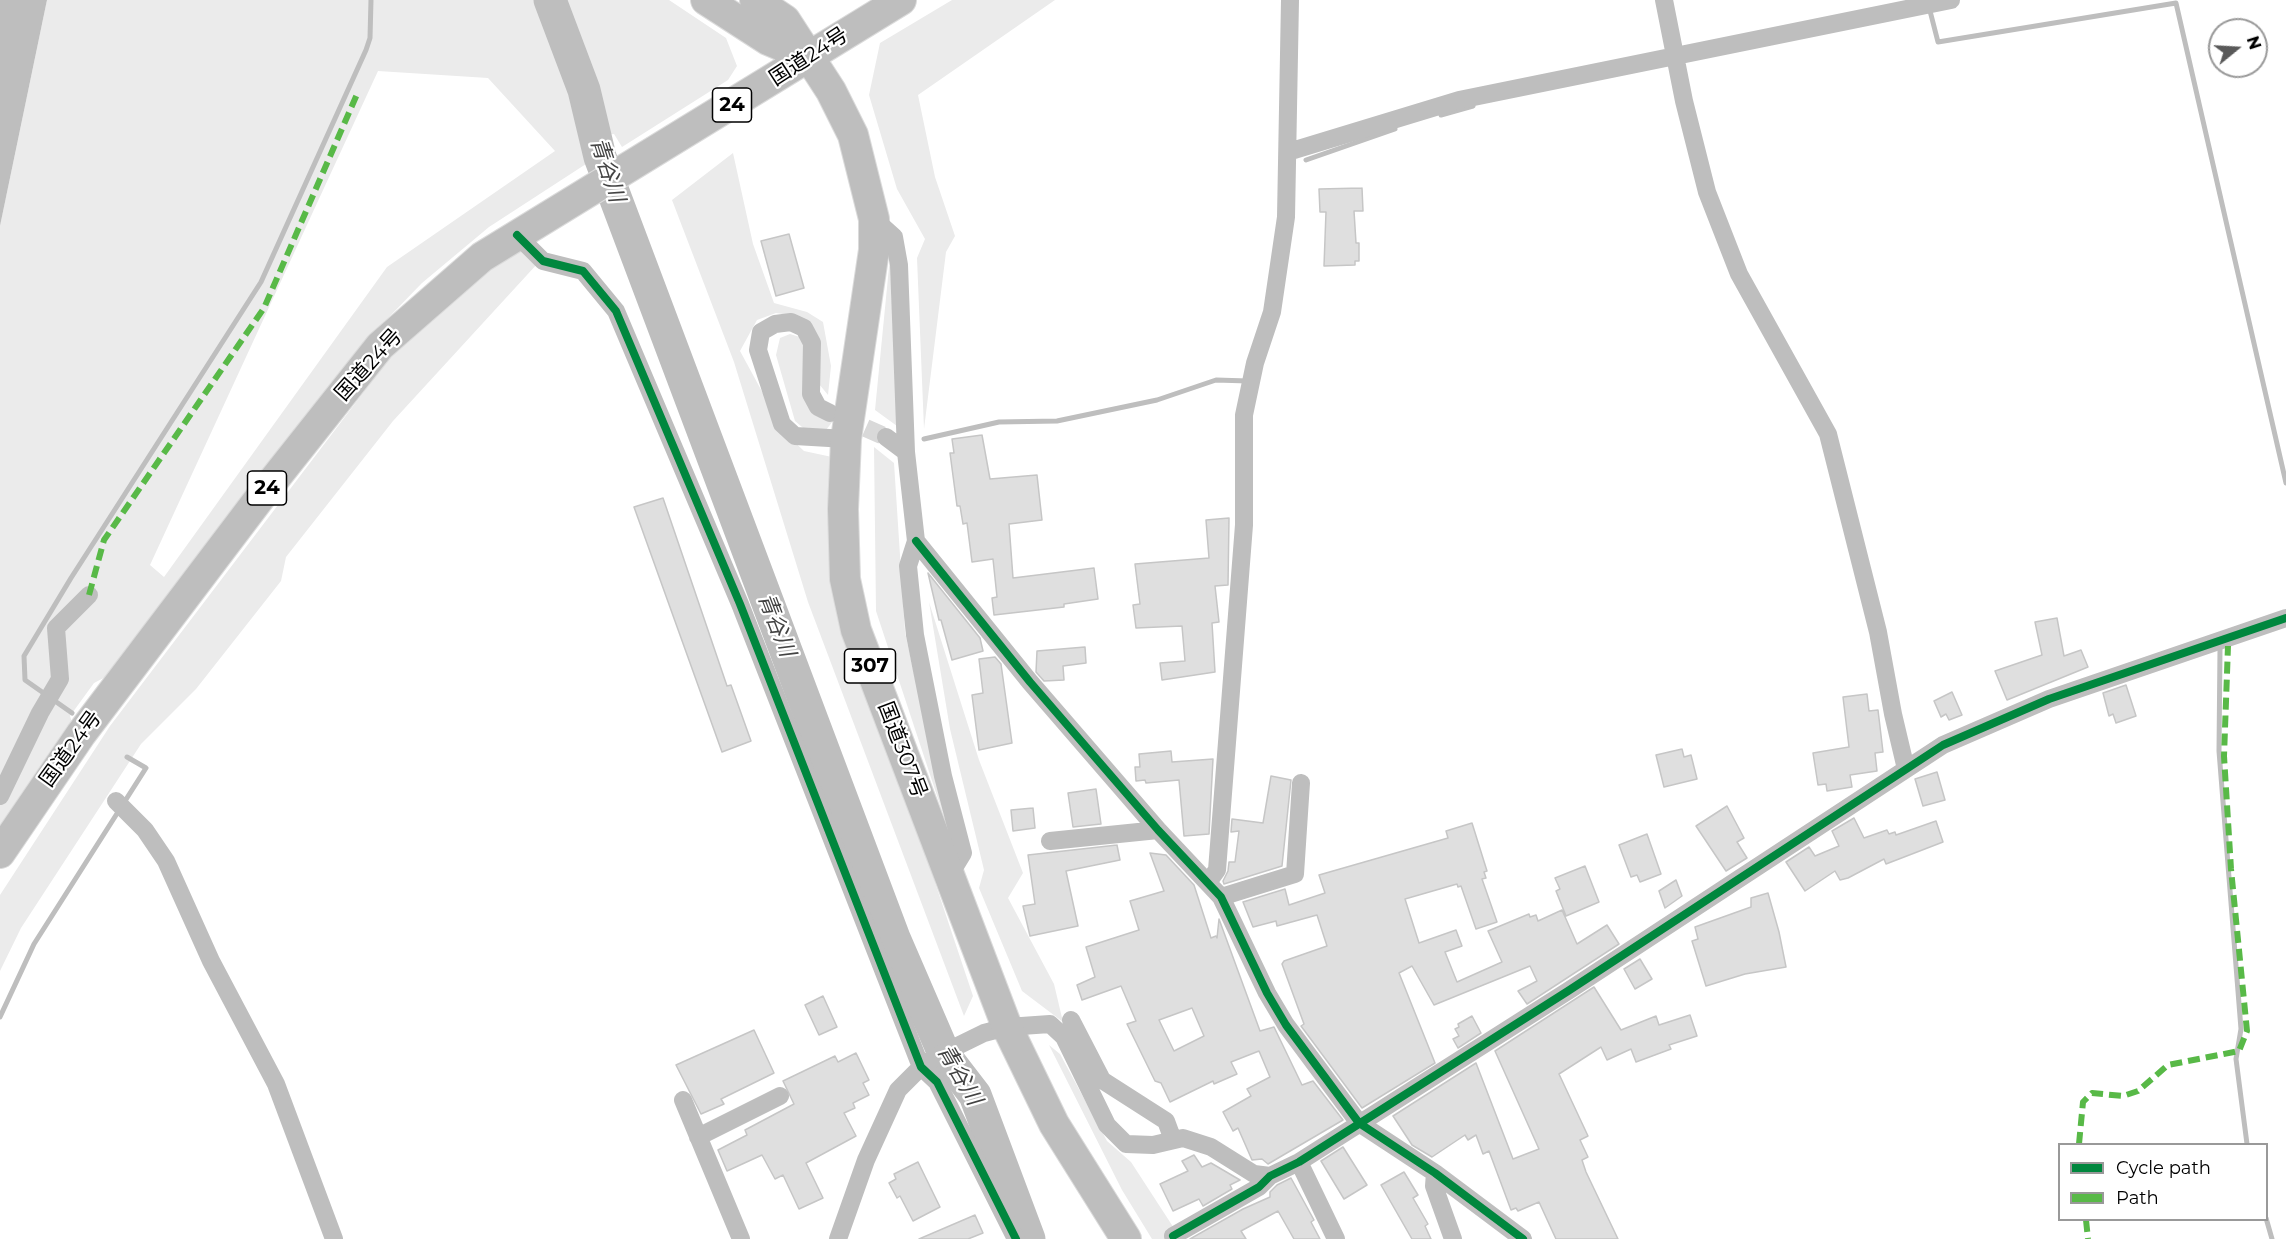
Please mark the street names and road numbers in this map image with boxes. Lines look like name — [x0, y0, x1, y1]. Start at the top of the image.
street label: 国道24号 — [765, 22, 853, 92]
road number: 24 — [712, 88, 752, 122]
street label: 国道24号 — [330, 324, 408, 406]
road number: 24 — [248, 471, 286, 505]
road number: 307 — [844, 649, 896, 683]
street label: 国道307号 — [872, 698, 932, 802]
street label: 国道24号 — [35, 706, 107, 792]

